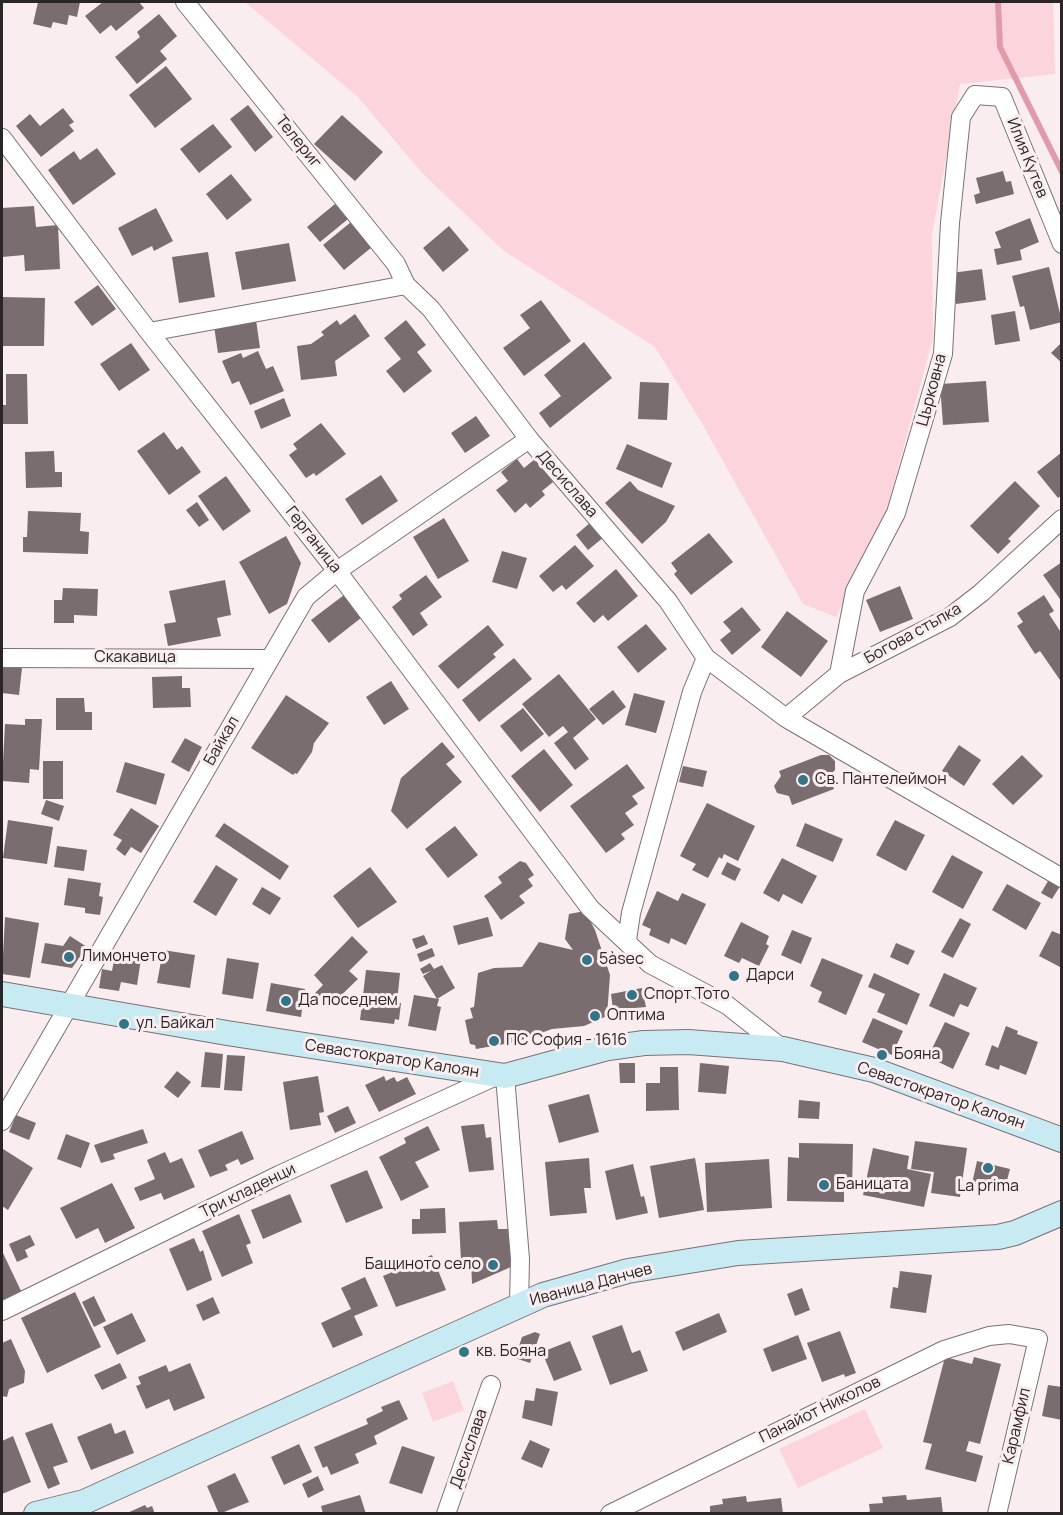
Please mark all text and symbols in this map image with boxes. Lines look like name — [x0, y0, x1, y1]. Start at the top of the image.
street label: Телериг — [271, 112, 325, 172]
street label: Илия Кутев — [1002, 115, 1052, 201]
street label: Църковна — [913, 352, 951, 428]
street label: Десислава — [532, 446, 602, 522]
street label: Герганица — [281, 503, 345, 577]
street label: Богова стъпка — [861, 599, 965, 669]
street label: Скакавица — [94, 648, 176, 668]
street label: Байкал — [200, 713, 244, 769]
place label: Св. Пантелеймон — [815, 770, 947, 790]
marker: Св. Пантелеймон — [796, 773, 810, 787]
place label: Лимончето — [81, 947, 167, 967]
marker: Лимончето — [62, 950, 76, 964]
place label: 5àsec — [599, 950, 644, 970]
marker: 5àsec — [580, 953, 594, 967]
place label: Дарси — [746, 966, 794, 986]
marker: Дарси — [727, 969, 741, 983]
place label: Спорт Тото — [644, 985, 730, 1005]
marker: Спорт Тото — [625, 988, 639, 1002]
place label: Да поседнем — [298, 991, 398, 1011]
marker: Да поседнем — [279, 994, 293, 1008]
place label: Оптима — [607, 1006, 665, 1026]
marker: Оптима — [588, 1009, 602, 1023]
place label: ул. Байкал — [136, 1014, 214, 1034]
marker: ул. Байкал — [117, 1017, 131, 1031]
place label: ПС София - 1616 — [506, 1031, 627, 1051]
marker: ПС София - 1616 — [487, 1034, 501, 1048]
street label: Севастократор Калоян — [304, 1036, 480, 1082]
place label: Бояна — [894, 1045, 940, 1065]
marker: Бояна — [875, 1048, 889, 1062]
street label: Севастократор Калоян — [855, 1058, 1027, 1134]
street label: Три кладенци — [197, 1160, 299, 1222]
marker: La prima — [981, 1161, 995, 1175]
place label: Баницата — [836, 1175, 909, 1195]
place label: La prima — [957, 1177, 1019, 1197]
marker: Баницата — [817, 1178, 831, 1192]
place label: Бащиното село — [365, 1255, 481, 1275]
marker: Бащиното село — [486, 1258, 500, 1272]
street label: Иваница Данчев — [528, 1259, 654, 1311]
place label: кв. Бояна — [476, 1342, 546, 1362]
marker: кв. Бояна — [457, 1345, 471, 1359]
street label: Панайот Николов — [756, 1372, 884, 1448]
street label: Карамфил — [999, 1386, 1035, 1466]
street label: Десислава — [446, 1407, 492, 1491]

